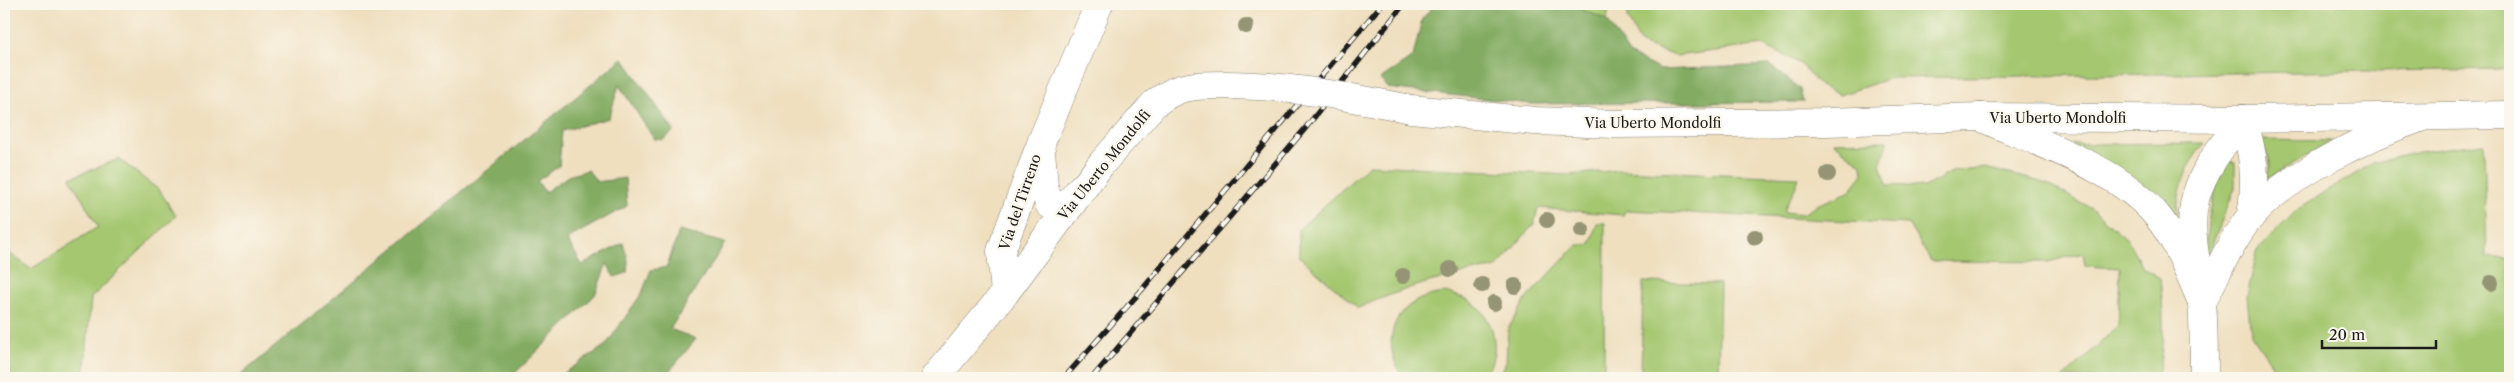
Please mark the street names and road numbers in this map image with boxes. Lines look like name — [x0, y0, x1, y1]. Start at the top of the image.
street label: Via Uberto Mondolfi — [1053, 106, 1154, 225]
street label: Via Uberto Mondolfi — [1989, 109, 2127, 127]
street label: Via Uberto Mondolfi — [1584, 114, 1722, 132]
street label: Via del Tirreno — [995, 152, 1045, 253]

